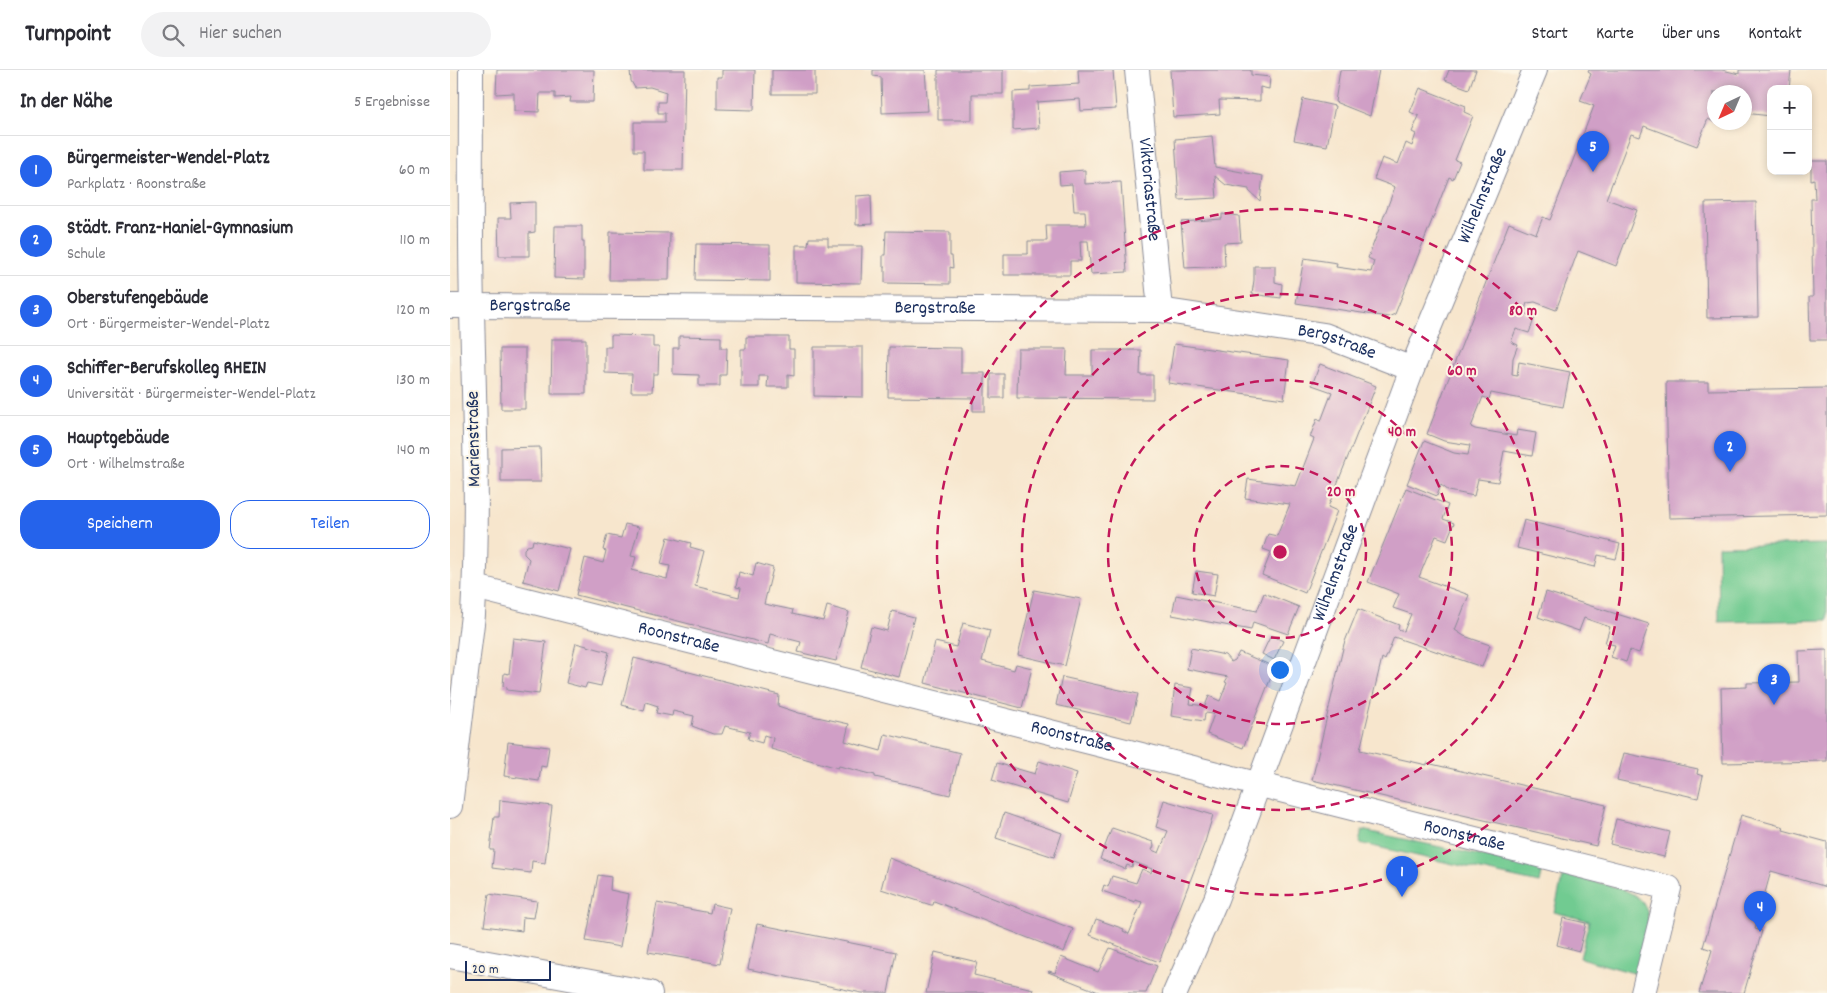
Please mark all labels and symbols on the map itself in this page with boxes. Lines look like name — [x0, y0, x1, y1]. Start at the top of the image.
north arrow — [1707, 85, 1752, 130]
pin: 5 — [1577, 131, 1609, 172]
street label: Viktoriastraße — [1130, 137, 1167, 242]
street label: Wilhelmstraße — [1451, 143, 1515, 248]
street label: Bergstraße — [489, 293, 571, 320]
street label: Bergstraße — [894, 295, 976, 322]
text: 80 m — [1509, 301, 1537, 323]
street label: Bergstraße — [1296, 318, 1380, 367]
text: 60 m — [1447, 361, 1477, 383]
street label: Marienstraße — [461, 391, 489, 487]
text: 40 m — [1388, 422, 1416, 444]
pin: 2 — [1714, 431, 1746, 472]
text: 20 m — [1327, 482, 1355, 504]
street label: Wilhelmstraße — [1306, 521, 1367, 626]
centre of rings — [1271, 543, 1289, 561]
street label: Roonstraße — [635, 615, 722, 662]
your location — [1267, 657, 1293, 683]
pin: 3 — [1758, 664, 1790, 705]
street label: Roonstraße — [1028, 714, 1115, 761]
street label: Roonstraße — [1420, 813, 1508, 860]
pin: 1 — [1386, 856, 1418, 897]
pin: 4 — [1744, 891, 1776, 932]
scale bar — [465, 958, 551, 981]

